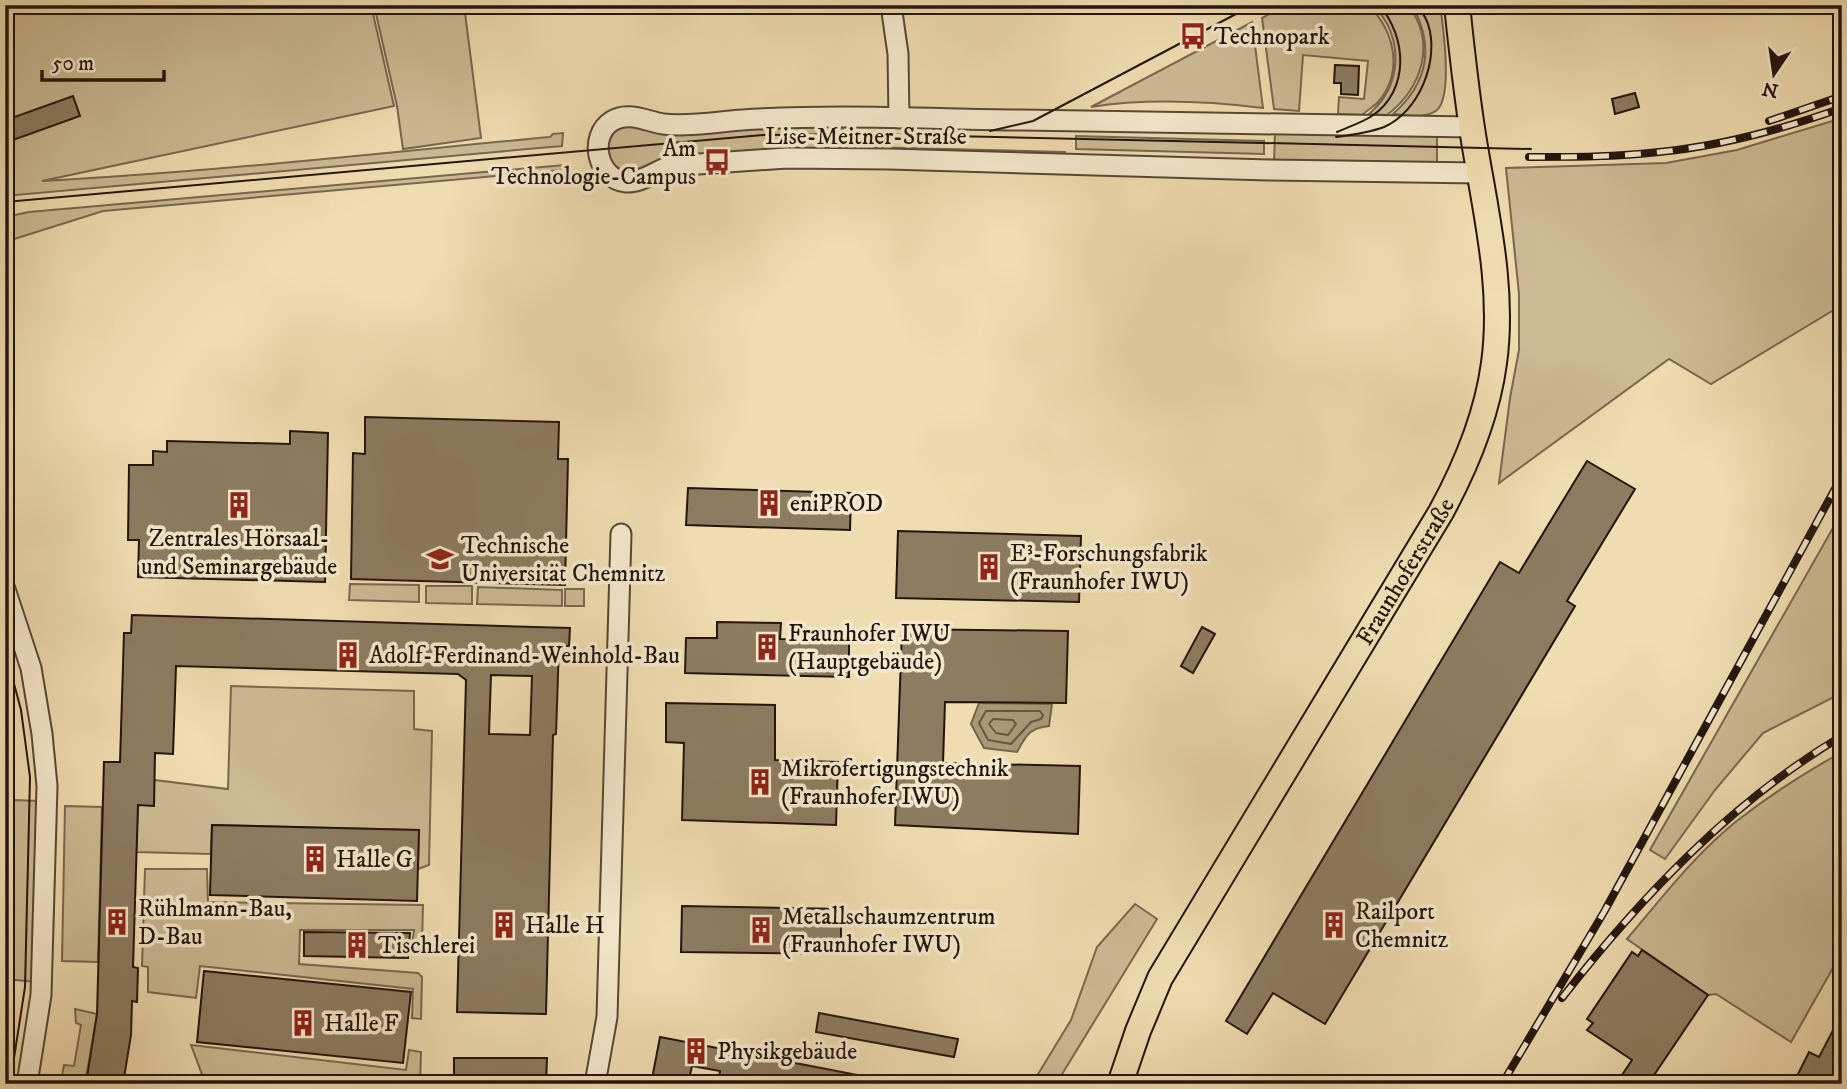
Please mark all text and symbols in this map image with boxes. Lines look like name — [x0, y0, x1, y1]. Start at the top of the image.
bus stop icon: Technopark — [1178, 21, 1208, 51]
place label: Technopark — [1214, 22, 1330, 52]
scale bar — [42, 38, 164, 82]
north arrow — [1738, 38, 1808, 108]
text: 50 m — [52, 51, 94, 77]
text: N — [1760, 76, 1781, 102]
street label: Lise-Meitner-Straße — [765, 122, 967, 152]
place label: Am Technologie-Campus — [491, 134, 696, 192]
bus stop icon: Am Technologie-Campus — [702, 147, 732, 177]
building icon: eniPROD — [754, 488, 784, 518]
place label: eniPROD — [790, 489, 883, 519]
building icon: Zentrales Hörsaal- und Seminargebäude — [224, 490, 254, 520]
street label: Fraunhoferstraße — [1350, 493, 1462, 651]
place label: Zentrales Hörsaal- und Seminargebäude — [141, 524, 337, 582]
place label: Technische Universität Chemnitz — [461, 531, 666, 589]
place label: E³-Forschungsfabrik (Fraunhofer IWU) — [1010, 539, 1208, 597]
school or university icon: Technische Universität Chemnitz — [425, 544, 455, 574]
building icon: E³-Forschungsfabrik (Fraunhofer IWU) — [974, 552, 1004, 582]
place label: Fraunhofer IWU (Hauptgebäude) — [788, 619, 951, 677]
building icon: Fraunhofer IWU (Hauptgebäude) — [752, 632, 782, 662]
building icon: Adolf-Ferdinand-Weinhold-Bau — [333, 640, 363, 670]
place label: Adolf-Ferdinand-Weinhold-Bau — [369, 641, 680, 671]
place label: Mikrofertigungstechnik (Fraunhofer IWU) — [781, 754, 1009, 812]
building icon: Mikrofertigungstechnik (Fraunhofer IWU) — [745, 767, 775, 797]
building icon: Halle G — [300, 844, 330, 874]
place label: Halle G — [336, 845, 413, 875]
place label: Rühlmann-Bau, D-Bau — [138, 894, 292, 952]
place label: Railport Chemnitz — [1355, 897, 1449, 955]
place label: Metallschaumzentrum (Fraunhofer IWU) — [782, 902, 996, 960]
building icon: Rühlmann-Bau, D-Bau — [102, 907, 132, 937]
building icon: Halle H — [489, 910, 519, 940]
building icon: Railport Chemnitz — [1319, 910, 1349, 940]
place label: Halle H — [525, 911, 605, 941]
building icon: Metallschaumzentrum (Fraunhofer IWU) — [746, 915, 776, 945]
building icon: Tischlerei — [342, 930, 372, 960]
place label: Tischlerei — [378, 931, 475, 961]
building icon: Halle F — [288, 1008, 318, 1038]
place label: Halle F — [324, 1009, 399, 1039]
building icon: Physikgebäude — [681, 1036, 711, 1066]
place label: Physikgebäude — [717, 1037, 857, 1067]

